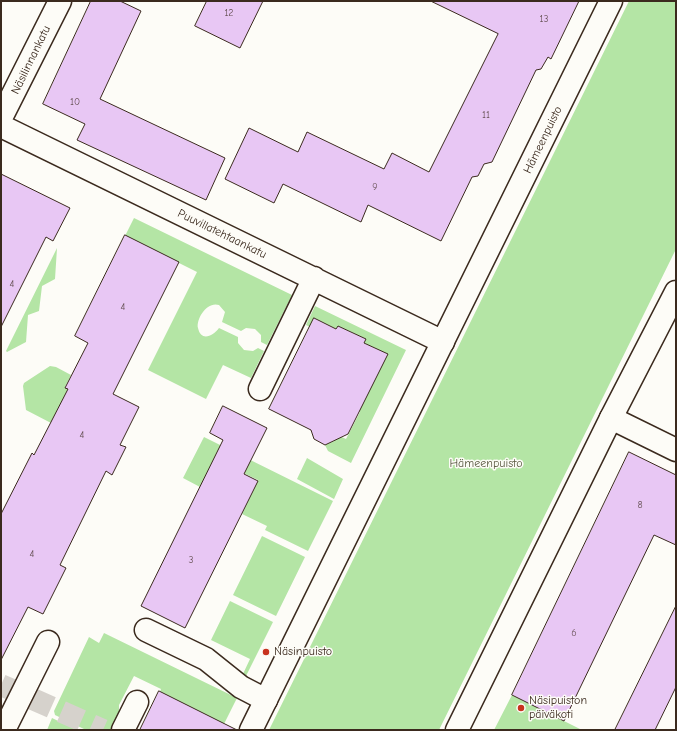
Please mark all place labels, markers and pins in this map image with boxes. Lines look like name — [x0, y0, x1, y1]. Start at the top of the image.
place label: Näsinpuisto — [274, 645, 332, 659]
marker: Näsinpuisto — [261, 647, 271, 657]
place label: Näsipuiston päiväkoti — [529, 694, 587, 722]
marker: Näsipuiston päiväkoti — [516, 703, 526, 713]

